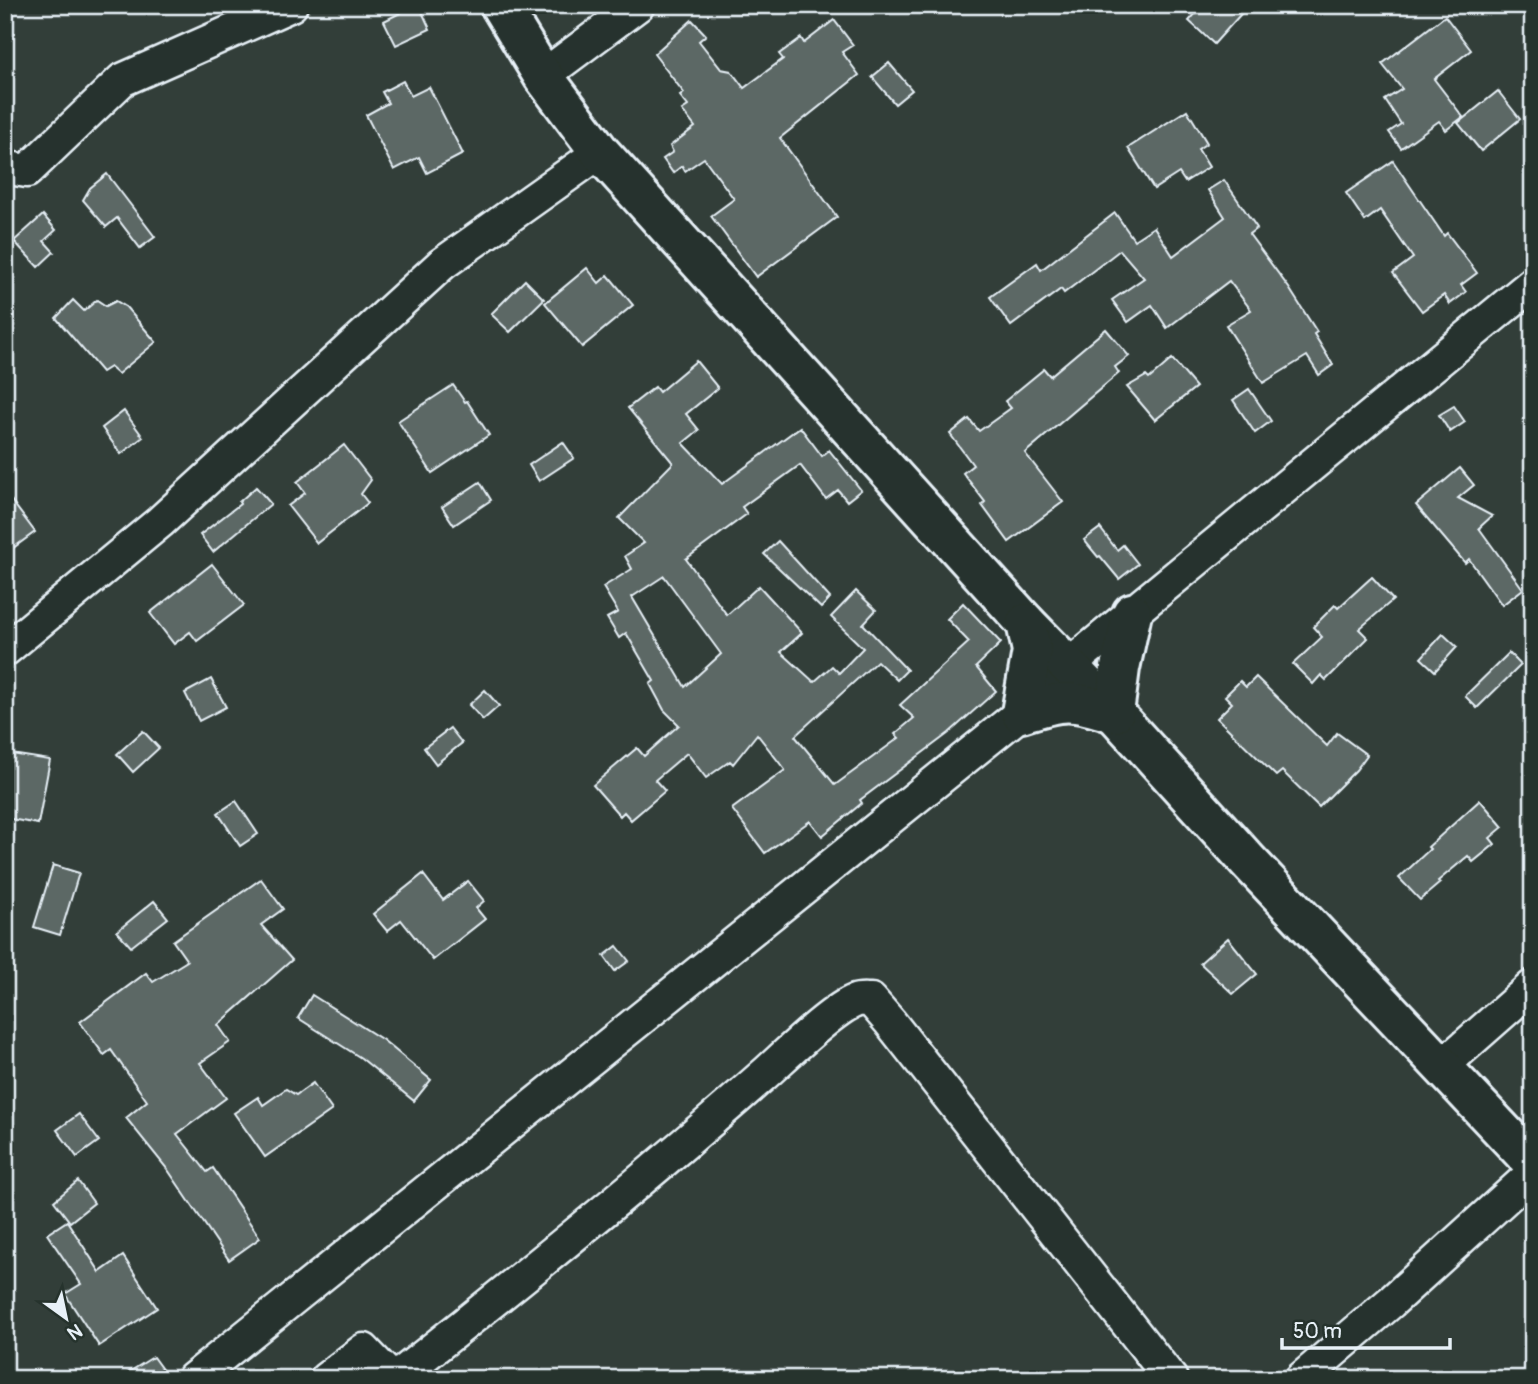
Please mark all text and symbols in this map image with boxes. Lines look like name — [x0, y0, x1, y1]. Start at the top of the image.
north arrow — [32, 1282, 102, 1352]
scale bar — [1282, 1307, 1450, 1351]
text: N — [63, 1318, 87, 1345]
text: 50 m — [1293, 1318, 1342, 1345]

